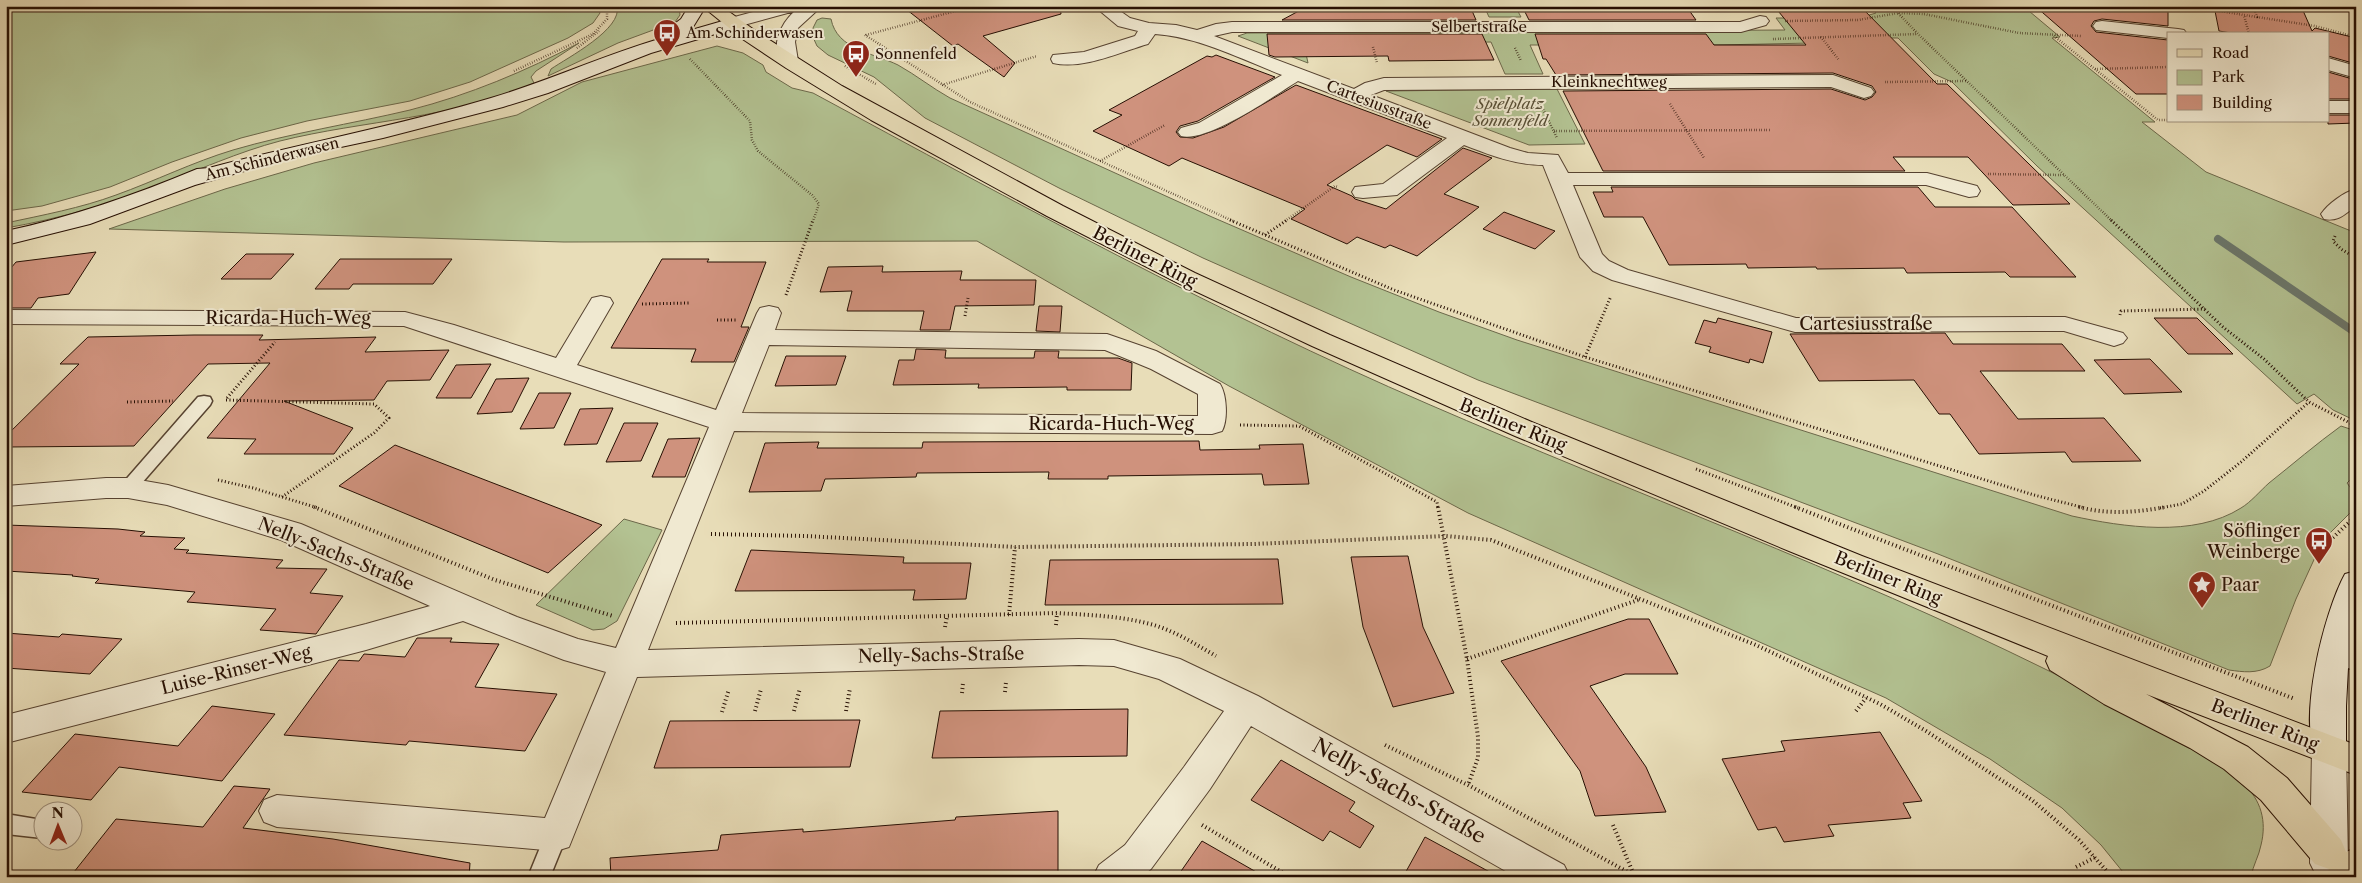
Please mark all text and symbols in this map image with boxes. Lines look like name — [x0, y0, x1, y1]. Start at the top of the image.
street label: Selbertstraße — [1431, 17, 1527, 36]
bus stop icon: Am Schinderwasen — [652, 18, 682, 57]
place label: Am Schinderwasen — [685, 23, 824, 42]
legend — [2167, 32, 2330, 122]
bus stop icon: Sonnenfeld — [841, 39, 871, 78]
text: Road — [2212, 43, 2249, 62]
place label: Sonnenfeld — [875, 44, 957, 63]
text: Park — [2212, 67, 2246, 86]
street label: Kleinknechtweg — [1551, 72, 1667, 91]
street label: Cartesiusstraße — [1324, 76, 1434, 133]
text: Building — [2212, 93, 2272, 112]
park label: Spielplatz Sonnenfeld — [1471, 94, 1550, 130]
street label: Am Schinderwasen — [202, 133, 341, 185]
street label: Berliner Ring — [1089, 221, 1201, 293]
street label: Ricarda-Huch-Weg — [205, 307, 371, 329]
street label: Cartesiusstraße — [1799, 313, 1933, 335]
street label: Berliner Ring — [1456, 393, 1570, 457]
street label: Ricarda-Huch-Weg — [1028, 413, 1194, 435]
street label: Nelly-Sachs-Straße — [255, 513, 417, 595]
place label: Söflinger Weinberge — [2206, 520, 2300, 563]
bus stop icon: Söflinger Weinberge — [2304, 526, 2334, 565]
street label: Berliner Ring — [1831, 546, 1945, 610]
place icon: Paar — [2187, 570, 2217, 609]
place label: Paar — [2221, 574, 2260, 596]
street label: Luise-Rinser-Weg — [159, 641, 314, 699]
street label: Nelly-Sachs-Straße — [858, 643, 1024, 667]
street label: Berliner Ring — [2208, 694, 2323, 756]
street label: Nelly-Sachs-Straße — [1308, 733, 1490, 849]
north arrow — [32, 800, 82, 850]
text: N — [52, 804, 64, 822]

